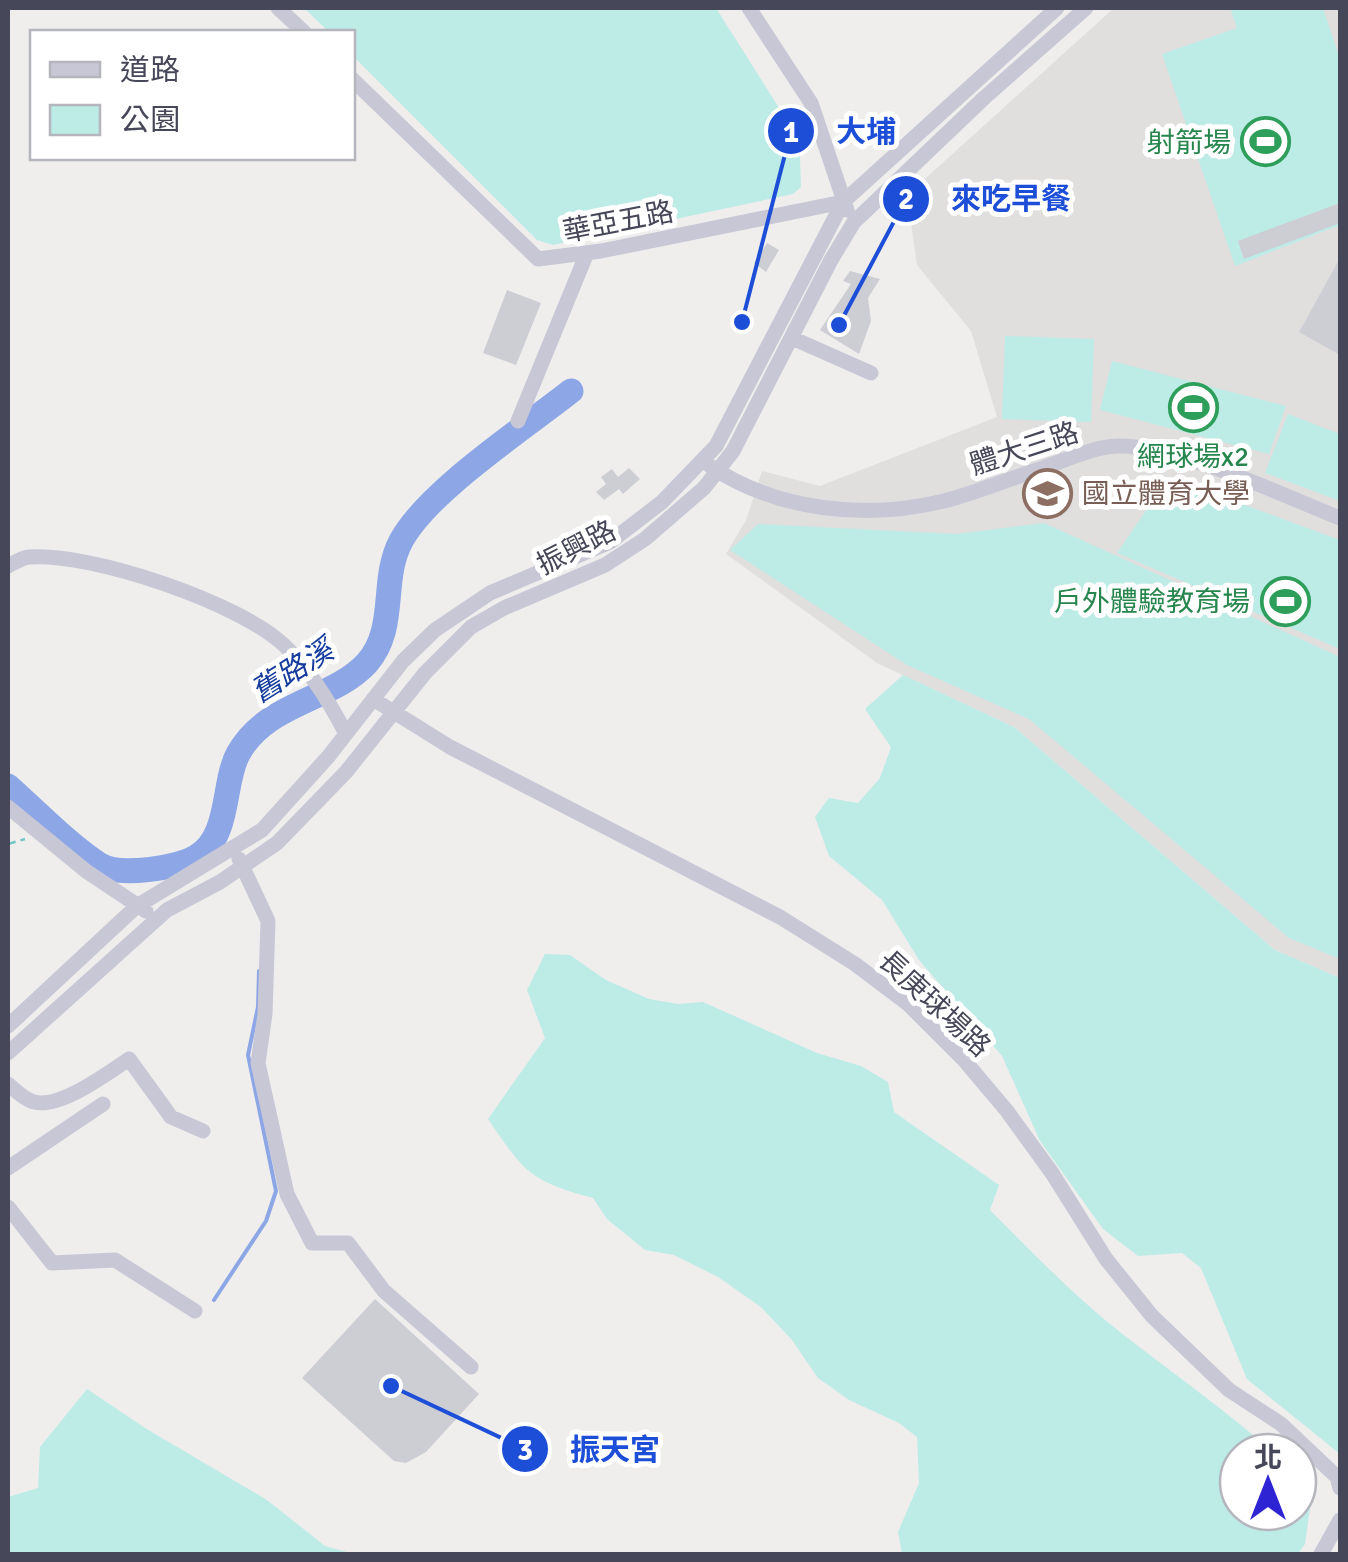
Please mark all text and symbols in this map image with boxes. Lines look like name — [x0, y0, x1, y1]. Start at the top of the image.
legend — [30, 30, 355, 160]
text: 道路 — [120, 52, 180, 89]
callout: 大埔 — [766, 101, 916, 161]
text: 公園 — [120, 102, 180, 139]
text: 1 — [783, 114, 799, 151]
text: 大埔 — [836, 114, 896, 151]
sports icon: 射箭場 — [1240, 116, 1292, 168]
place label: 射箭場 — [1147, 126, 1231, 160]
callout: 來吃早餐 — [881, 169, 1091, 229]
text: 2 — [898, 181, 914, 218]
text: 來吃早餐 — [951, 181, 1071, 218]
street label: 華亞五路 — [560, 195, 676, 249]
sports icon: 網球場x2 — [1167, 382, 1219, 434]
street label: 體大三路 — [966, 415, 1083, 482]
place label: 網球場x2 — [1137, 440, 1249, 474]
school or university icon: 國立體育大學 — [1021, 467, 1073, 519]
place label: 國立體育大學 — [1082, 477, 1250, 511]
street label: 振興路 — [531, 514, 622, 582]
sports icon: 戶外體驗教育場 — [1259, 575, 1311, 627]
place label: 戶外體驗教育場 — [1054, 585, 1250, 619]
water label: 舊路溪 — [244, 630, 344, 711]
street label: 長庚球場路 — [872, 944, 997, 1064]
callout: 振天宮 — [500, 1419, 680, 1479]
text: 3 — [517, 1432, 533, 1469]
text: 振天宮 — [570, 1432, 660, 1469]
north arrow — [1218, 1432, 1318, 1532]
text: 北 — [1254, 1441, 1282, 1475]

